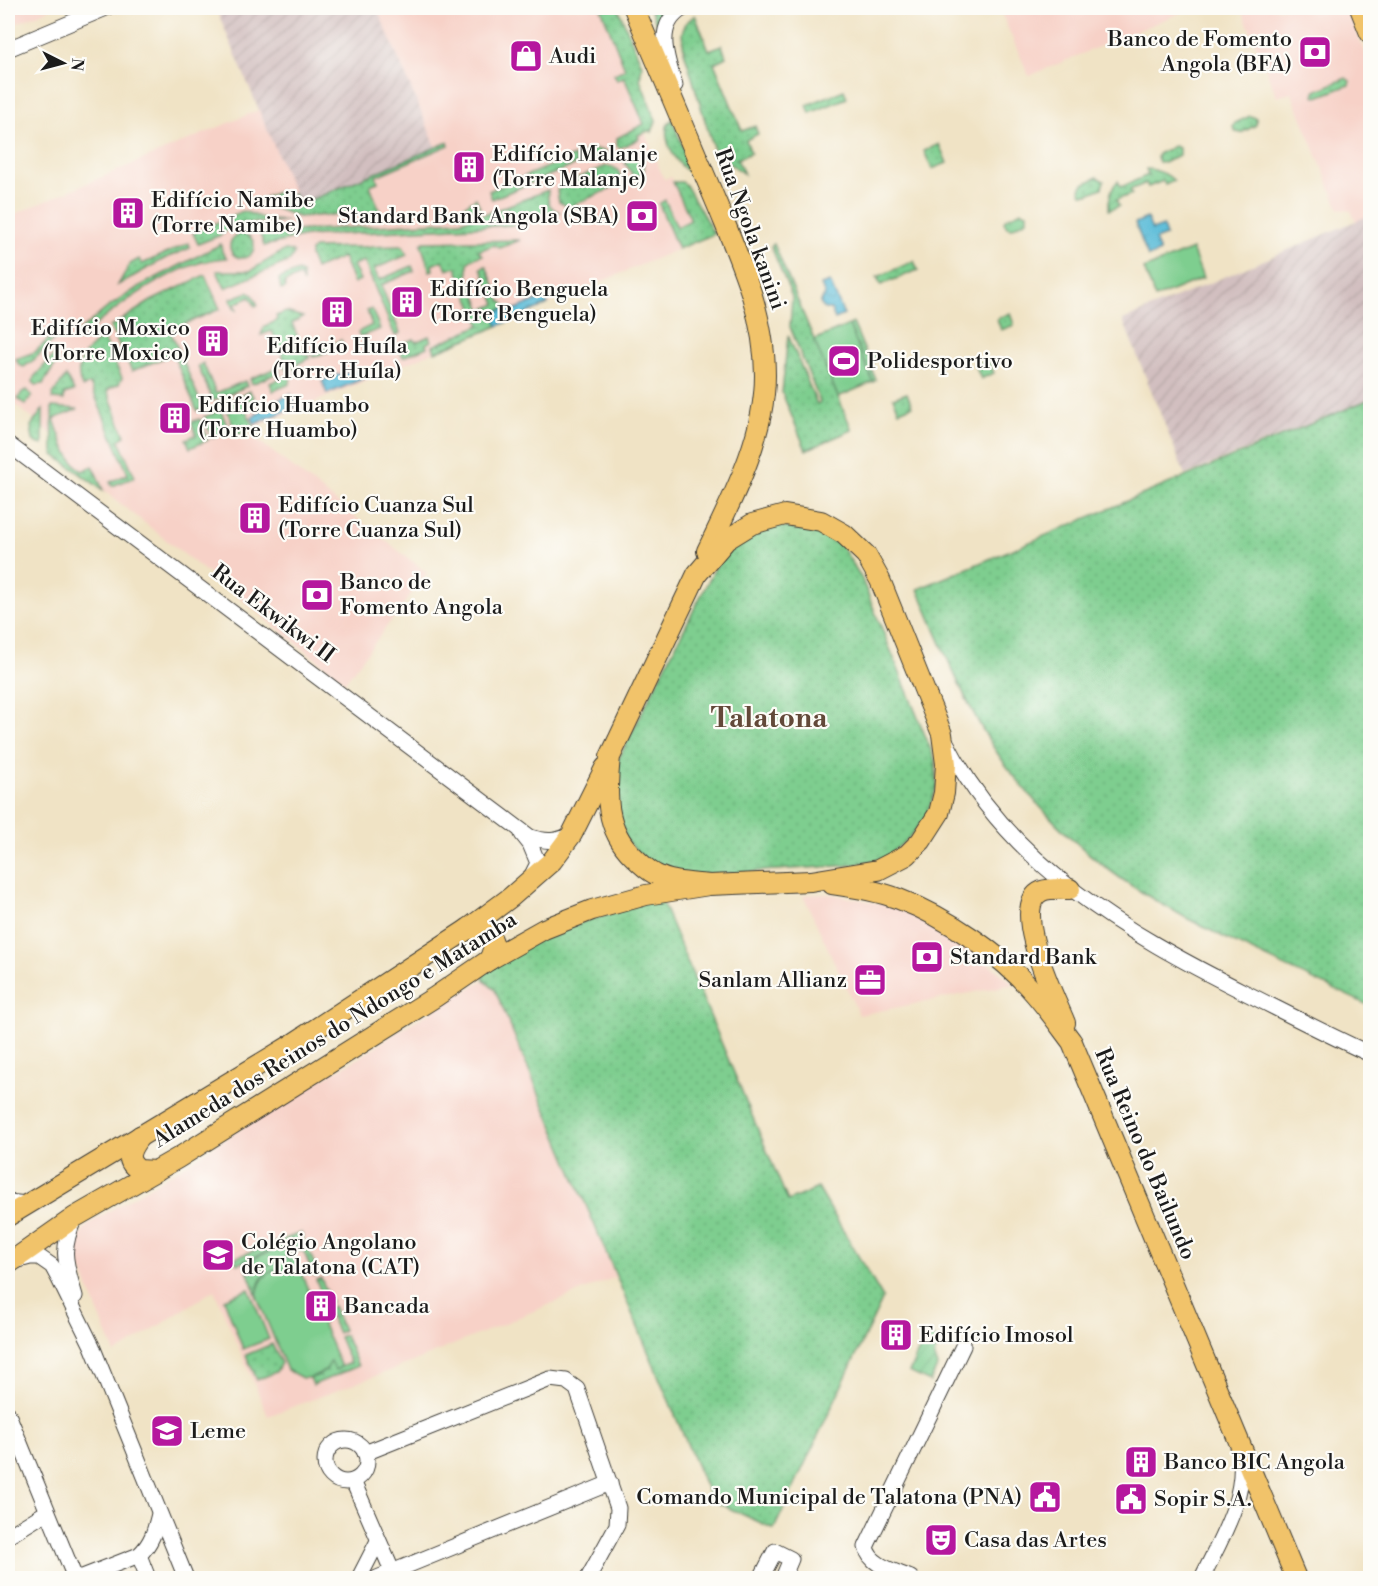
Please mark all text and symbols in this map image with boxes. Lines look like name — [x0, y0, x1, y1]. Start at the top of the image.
place label: Banco de Fomento Angola (BFA) — [1107, 26, 1292, 78]
north arrow — [33, 33, 93, 93]
bank icon: Banco de Fomento Angola (BFA) — [1297, 34, 1333, 70]
shop icon: Audi — [508, 38, 544, 74]
place label: Audi — [548, 43, 596, 70]
text: N — [66, 57, 88, 72]
place label: Edifício Malanje (Torre Malanje) — [492, 141, 658, 193]
street label: Rua Ngola kanini — [708, 145, 792, 313]
building icon: Edifício Malanje (Torre Malanje) — [451, 149, 487, 185]
place label: Edifício Namibe (Torre Namibe) — [151, 187, 314, 239]
building icon: Edifício Namibe (Torre Namibe) — [110, 195, 146, 231]
bank icon: Standard Bank Angola (SBA) — [624, 198, 660, 234]
place label: Standard Bank Angola (SBA) — [338, 203, 619, 230]
place label: Edifício Benguela (Torre Benguela) — [430, 276, 609, 328]
building icon: Edifício Benguela (Torre Benguela) — [389, 284, 425, 320]
building icon: Edifício Huíla (Torre Huíla) — [319, 294, 355, 330]
place label: Edifício Moxico (Torre Moxico) — [31, 315, 190, 367]
building icon: Edifício Moxico (Torre Moxico) — [195, 323, 231, 359]
place label: Edifício Huíla (Torre Huíla) — [266, 333, 408, 385]
sports icon: Polidesportivo — [826, 343, 862, 379]
place label: Polidesportivo — [867, 348, 1013, 375]
place label: Edifício Huambo (Torre Huambo) — [198, 392, 370, 444]
building icon: Edifício Huambo (Torre Huambo) — [157, 400, 193, 436]
place label: Edifício Cuanza Sul (Torre Cuanza Sul) — [278, 492, 474, 544]
building icon: Edifício Cuanza Sul (Torre Cuanza Sul) — [237, 500, 273, 536]
street label: Rua Ekwikwi II — [206, 559, 341, 670]
place label: Banco de Fomento Angola — [339, 569, 504, 621]
bank icon: Banco de Fomento Angola — [299, 577, 335, 613]
district label: Talatona — [711, 701, 828, 736]
street label: Alameda dos Reinos do Ndongo e Matamba — [147, 906, 523, 1154]
bank icon: Standard Bank — [909, 939, 945, 975]
place label: Standard Bank — [950, 944, 1098, 971]
office icon: Sanlam Allianz — [852, 962, 888, 998]
place label: Sanlam Allianz — [698, 967, 847, 994]
street label: Rua Reino do Bailundo — [1088, 1044, 1202, 1264]
place label: Colégio Angolano de Talatona (CAT) — [241, 1229, 420, 1281]
school or university icon: Colégio Angolano de Talatona (CAT) — [200, 1237, 236, 1273]
building icon: Bancada — [303, 1288, 339, 1324]
place label: Bancada — [343, 1293, 430, 1320]
building icon: Edifício Imosol — [878, 1317, 914, 1353]
place label: Edifício Imosol — [919, 1322, 1074, 1349]
school or university icon: Leme — [149, 1413, 185, 1449]
place label: Leme — [190, 1418, 246, 1445]
building icon: Banco BIC Angola — [1123, 1444, 1159, 1480]
place label: Banco BIC Angola — [1163, 1449, 1346, 1476]
public building icon: Comando Municipal de Talatona (PNA) — [1027, 1479, 1063, 1515]
public building icon: Sopir S.A. — [1113, 1481, 1149, 1517]
place label: Comando Municipal de Talatona (PNA) — [636, 1484, 1022, 1511]
place label: Sopir S.A. — [1154, 1486, 1252, 1513]
theatre icon: Casa das Artes — [923, 1522, 959, 1558]
place label: Casa das Artes — [964, 1527, 1107, 1554]

